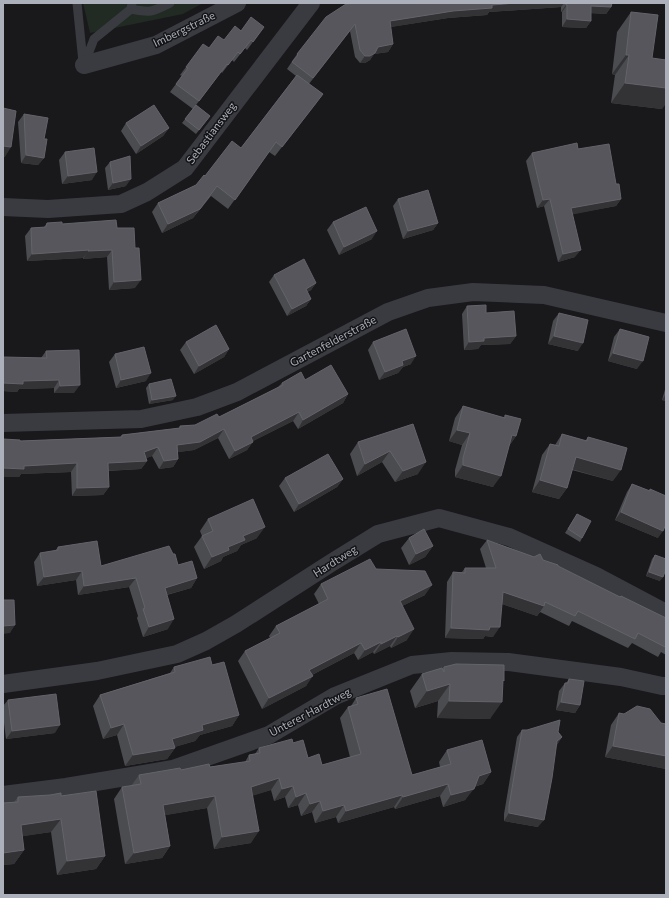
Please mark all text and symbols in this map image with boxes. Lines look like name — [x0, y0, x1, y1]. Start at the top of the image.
street label: Imbergstraße — [151, 8, 217, 49]
street label: Sebastiansweg — [183, 99, 238, 166]
street label: Gartenfelderstraße — [287, 312, 378, 369]
street label: Hardtweg — [310, 542, 359, 579]
street label: Unterer Hardtweg — [267, 685, 353, 739]

